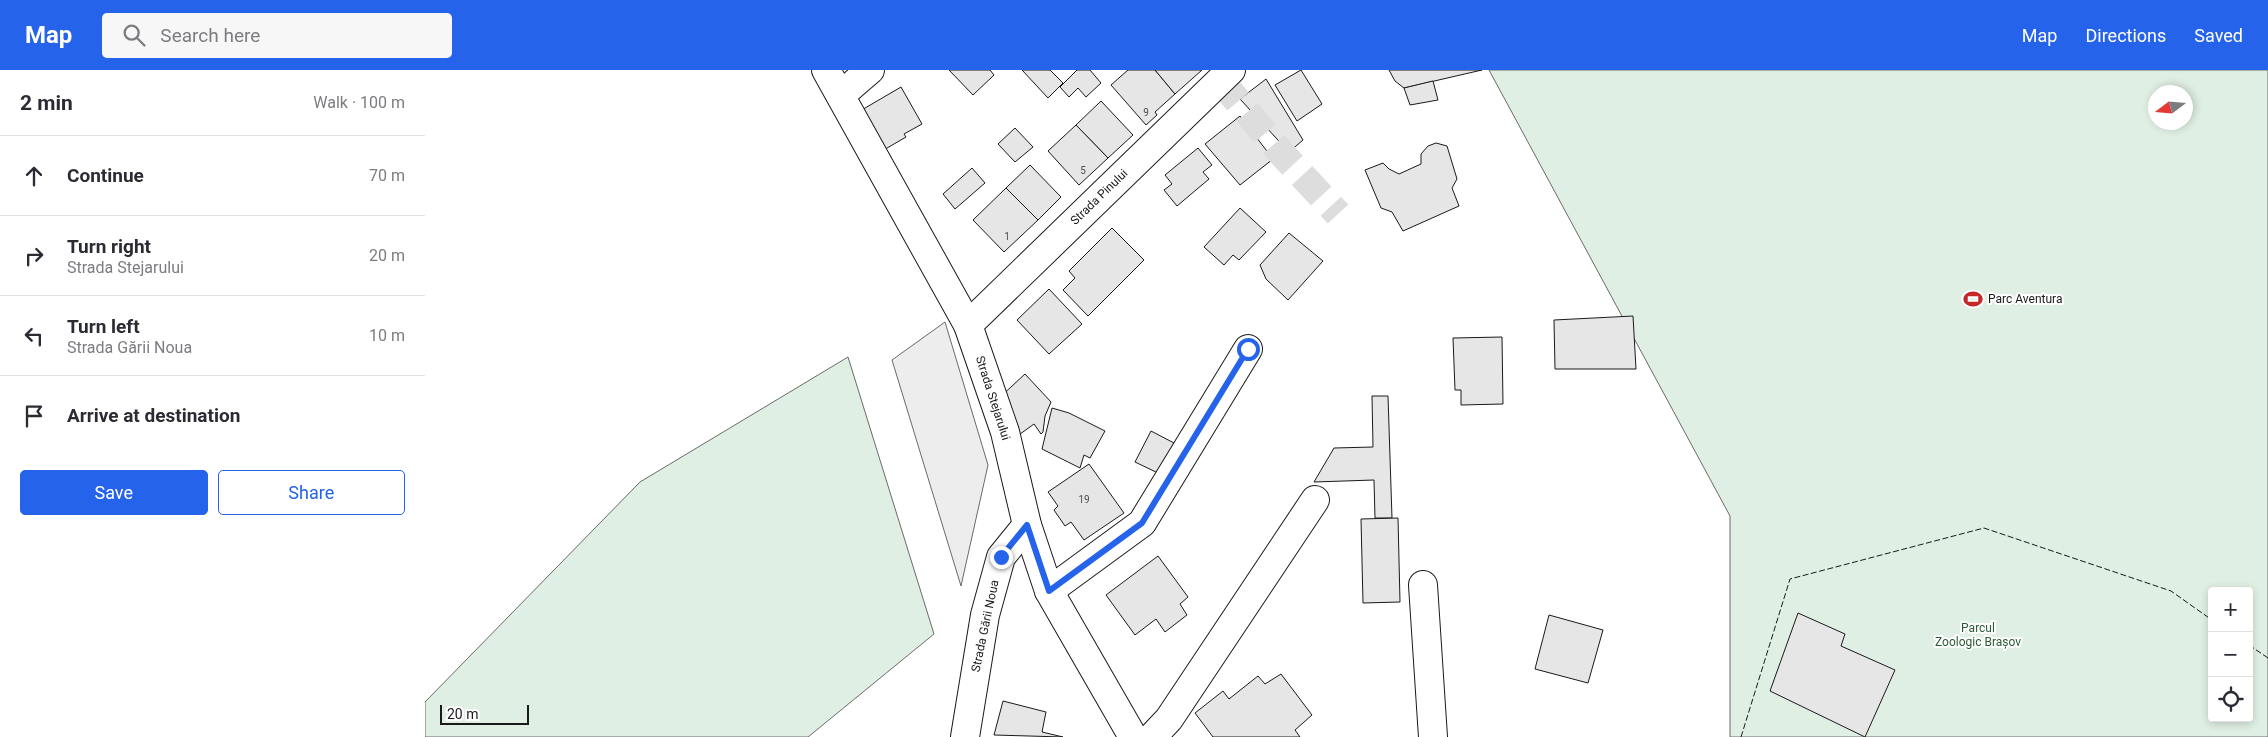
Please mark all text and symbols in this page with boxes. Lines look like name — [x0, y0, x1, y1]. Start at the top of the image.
search box — [102, 13, 452, 58]
text: Map — [25, 21, 72, 49]
icon: search — [120, 21, 148, 49]
text: Search here — [160, 24, 260, 47]
text: Map — [2022, 25, 2057, 46]
text: Directions — [2085, 25, 2166, 46]
text: Saved — [2194, 25, 2243, 46]
north arrow — [2148, 85, 2193, 130]
text: 2 min — [20, 91, 73, 115]
text: Walk · 100 m — [313, 93, 405, 112]
house number: 9 — [1143, 107, 1149, 118]
icon: ahead — [20, 162, 48, 190]
text: Continue — [67, 164, 144, 187]
house number: 5 — [1080, 165, 1086, 176]
text: 70 m — [369, 166, 405, 185]
street label: Strada Pinului — [1068, 166, 1130, 228]
house number: 1 — [1004, 231, 1010, 242]
text: Turn right — [67, 235, 151, 258]
icon: right — [20, 242, 48, 270]
text: 20 m — [369, 246, 405, 265]
text: Strada Stejarului — [67, 258, 184, 277]
sports icon: Parc Aventura — [1962, 288, 1984, 310]
place label: Parc Aventura — [1988, 292, 2062, 306]
text: Turn left — [67, 315, 140, 338]
icon: left — [20, 322, 48, 350]
text: 10 m — [369, 326, 405, 345]
text: Strada Gării Noua — [67, 338, 192, 357]
route start — [1237, 338, 1260, 361]
street label: Strada Stejarului — [973, 354, 1013, 442]
icon: arrive — [20, 402, 48, 430]
text: Arrive at destination — [67, 404, 240, 427]
button: Save — [20, 470, 208, 515]
button: Share — [218, 470, 405, 515]
house number: 19 — [1078, 494, 1090, 505]
route end — [990, 546, 1013, 569]
street label: Strada Gării Noua — [968, 579, 1002, 673]
map controls — [2208, 587, 2253, 722]
button: + — [2208, 587, 2253, 632]
park label: Parcul Zoologic Brașov — [1935, 621, 2021, 650]
button: − — [2208, 632, 2253, 677]
button: locate — [2208, 677, 2253, 722]
scale bar — [440, 702, 529, 725]
text: 20 m — [447, 706, 479, 722]

